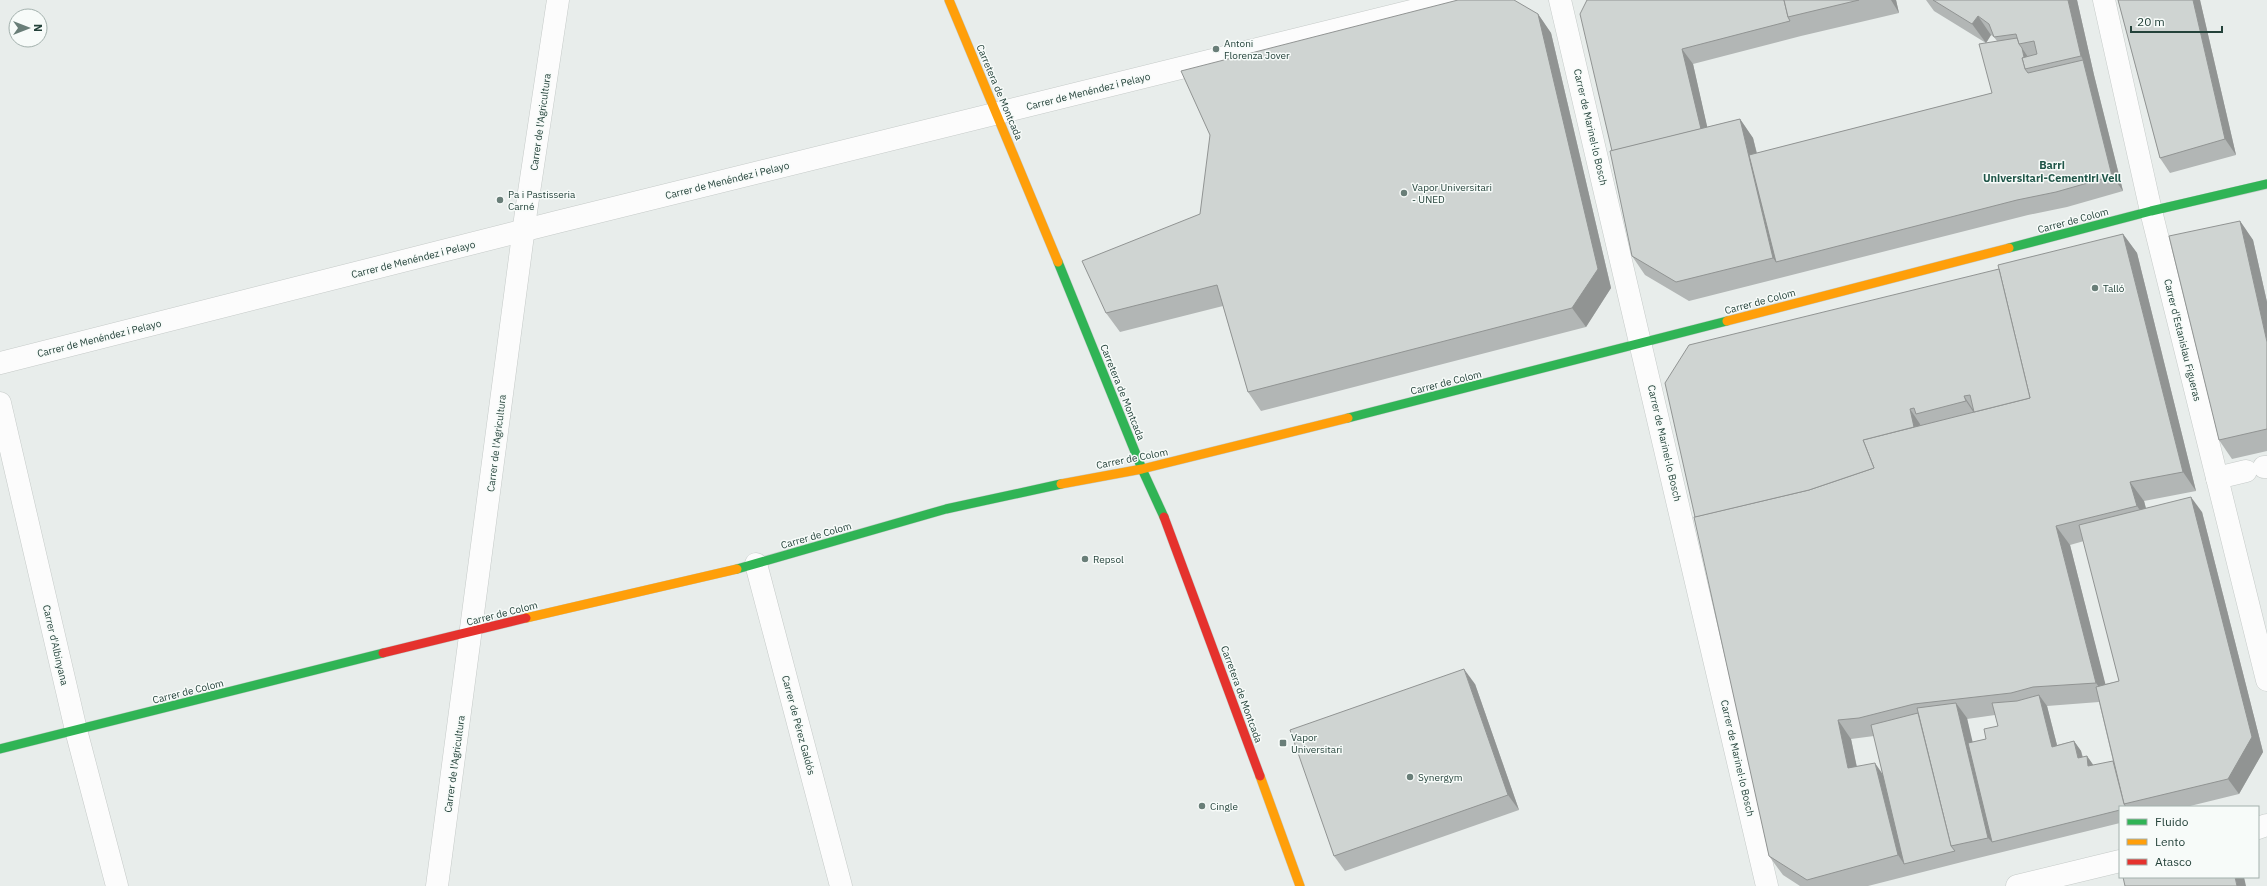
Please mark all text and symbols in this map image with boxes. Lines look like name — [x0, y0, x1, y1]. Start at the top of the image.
north arrow — [8, 8, 48, 48]
scale bar — [2131, 8, 2222, 34]
text: 20 m — [2137, 14, 2165, 29]
text: N — [31, 24, 45, 32]
place label: Antoni Florenza Jover — [1224, 37, 1290, 62]
street label: Carretera de Montcada — [974, 42, 1026, 143]
marker: Antoni Florenza Jover — [1211, 44, 1221, 54]
street label: Carrer de Marinel·lo Bosch — [1571, 68, 1610, 187]
street label: Carrer de Menéndez i Pelayo — [1025, 70, 1152, 113]
street label: Carrer de l'Agricultura — [527, 72, 554, 172]
district label: Barri Universitari-Cementiri Vell — [1983, 158, 2122, 185]
street label: Carrer de Menéndez i Pelayo — [664, 159, 791, 202]
place label: Vapor Universitari - UNED — [1412, 181, 1492, 206]
place label: Pa i Pastisseria Carné — [508, 188, 576, 213]
marker: Vapor Universitari - UNED — [1399, 188, 1409, 198]
marker: Pa i Pastisseria Carné — [495, 195, 505, 205]
street label: Carrer de Colom — [2036, 205, 2110, 236]
street label: Carrer de Menéndez i Pelayo — [350, 238, 477, 281]
street label: Carrer d'Estanislau Figueras — [2161, 278, 2204, 403]
place label: Talló — [2103, 282, 2125, 295]
marker: Talló — [2090, 283, 2100, 293]
street label: Carrer de Colom — [1723, 286, 1797, 317]
street label: Carrer de Menéndez i Pelayo — [36, 317, 163, 360]
street label: Carretera de Montcada — [1097, 342, 1148, 443]
street label: Carrer de Colom — [1409, 367, 1483, 398]
street label: Carrer de Marinel·lo Bosch — [1645, 384, 1684, 503]
street label: Carrer de l'Agricultura — [484, 393, 509, 493]
street label: Carrer de Colom — [1095, 445, 1169, 472]
street label: Carrer de Colom — [779, 519, 853, 552]
place label: Repsol — [1093, 553, 1124, 566]
marker: Repsol — [1080, 554, 1090, 564]
street label: Carrer de Colom — [465, 598, 539, 629]
street label: Carrer d'Albinyana — [40, 604, 71, 687]
street label: Carretera de Montcada — [1218, 644, 1265, 745]
street label: Carrer de Pérez Galdós — [779, 674, 818, 777]
street label: Carrer de Colom — [151, 676, 225, 707]
street label: Carrer de Marinel·lo Bosch — [1718, 699, 1757, 818]
street label: Carrer de l'Agricultura — [441, 714, 468, 814]
place label: Vapor Universitari — [1291, 731, 1342, 756]
marker: Vapor Universitari — [1278, 738, 1288, 748]
place label: Synergym — [1418, 771, 1462, 784]
marker: Synergym — [1405, 772, 1415, 782]
place label: Cingle — [1210, 800, 1238, 813]
marker: Cingle — [1197, 801, 1207, 811]
legend — [2119, 806, 2259, 878]
text: Fluido — [2155, 814, 2189, 829]
text: Lento — [2155, 834, 2185, 849]
text: Atasco — [2155, 854, 2192, 869]

